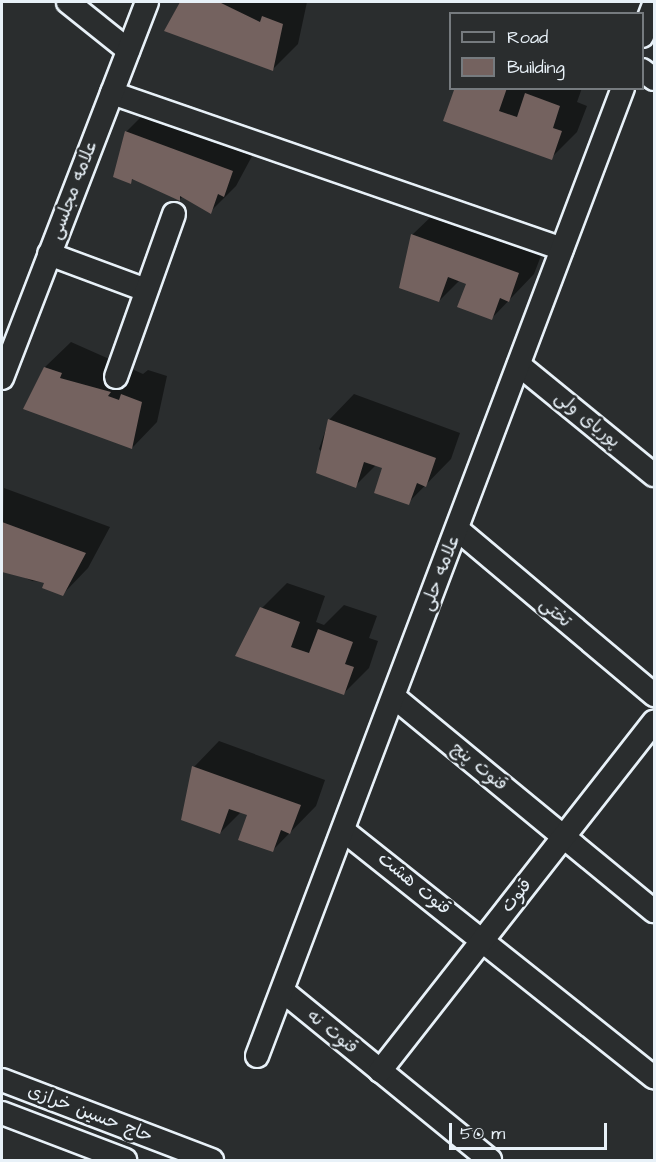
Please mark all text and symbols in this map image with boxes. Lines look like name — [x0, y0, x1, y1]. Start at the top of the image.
legend — [449, 12, 644, 90]
text: Road — [507, 25, 548, 50]
text: Building — [507, 55, 565, 80]
street label: علامه مجلسی — [45, 137, 103, 243]
street label: پوریای ولی — [550, 387, 624, 453]
street label: علامه حلی — [417, 532, 465, 614]
street label: تختی — [535, 593, 575, 633]
street label: قنوت پنج — [447, 738, 511, 796]
street label: قنوت هشت — [373, 848, 455, 920]
street label: قنوت — [497, 875, 537, 917]
street label: قنوت نه — [302, 1005, 362, 1059]
street label: حاج حسین خرازی — [25, 1080, 155, 1148]
scale bar — [452, 1111, 610, 1149]
text: 50 m — [460, 1121, 505, 1146]

